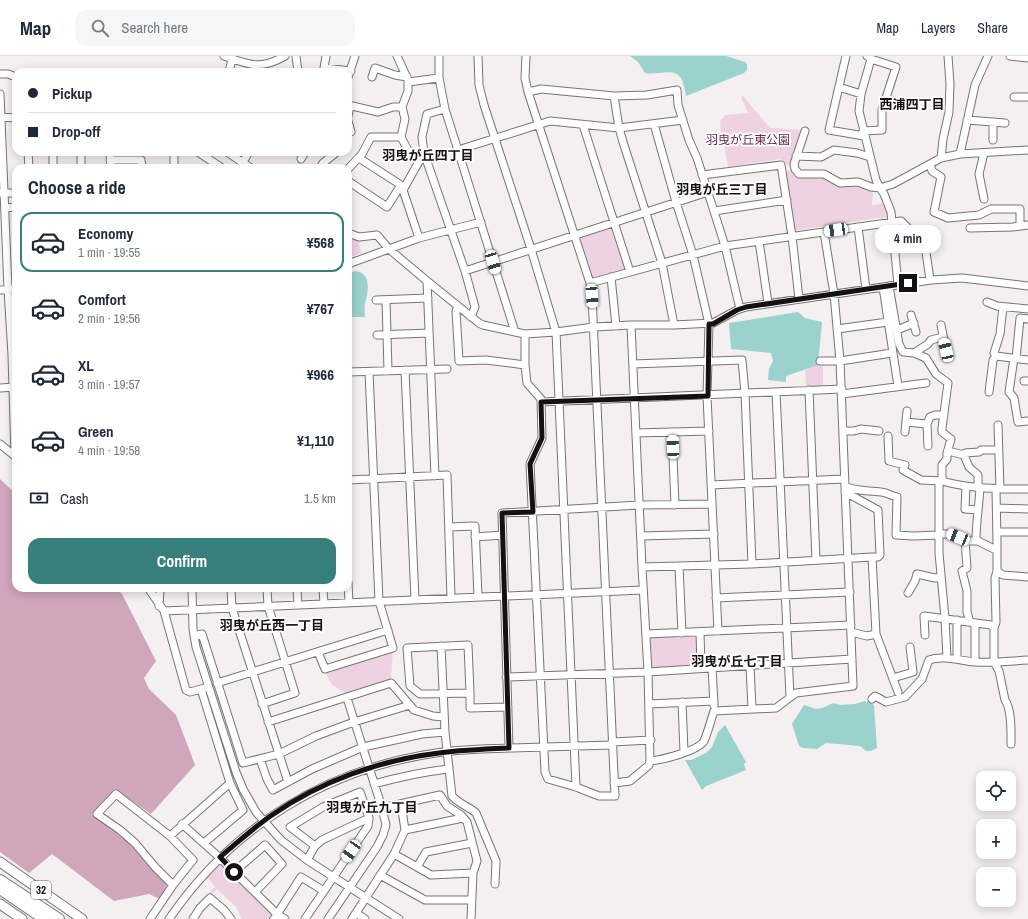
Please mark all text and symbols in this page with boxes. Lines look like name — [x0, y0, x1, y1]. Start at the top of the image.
search box — [75, 10, 355, 46]
text: Map — [20, 15, 51, 41]
icon: search — [89, 17, 111, 39]
text: Search here — [121, 17, 188, 38]
text: Map — [877, 19, 899, 37]
text: Layers — [921, 19, 955, 37]
text: Share — [977, 19, 1008, 37]
text: Pickup — [52, 83, 92, 104]
district label: 西浦四丁目 — [879, 96, 945, 113]
text: Drop-off — [52, 121, 101, 142]
park label: 羽曳が丘東公園 — [706, 132, 790, 148]
district label: 羽曳が丘四丁目 — [382, 147, 474, 164]
text: Choose a ride — [28, 175, 126, 200]
district label: 羽曳が丘三丁目 — [676, 181, 768, 198]
car — [823, 222, 849, 238]
text: Economy — [78, 223, 133, 244]
icon: car — [30, 224, 66, 260]
callout: 4 min — [875, 225, 941, 253]
text: 4 min — [894, 230, 922, 247]
text: ¥568 — [307, 232, 334, 253]
text: 1 min · 19:55 — [78, 244, 140, 261]
car — [484, 249, 502, 275]
route end — [899, 274, 917, 292]
car — [585, 284, 599, 308]
text: Comfort — [78, 289, 126, 310]
icon: car — [30, 290, 66, 326]
text: ¥767 — [307, 298, 334, 319]
text: 2 min · 19:56 — [78, 310, 140, 327]
car — [937, 337, 955, 363]
text: XL — [78, 355, 94, 376]
icon: car — [30, 356, 66, 392]
text: ¥966 — [307, 364, 334, 385]
text: 3 min · 19:57 — [78, 376, 140, 393]
text: Green — [78, 421, 114, 442]
icon: car — [30, 422, 66, 458]
text: ¥1,110 — [297, 430, 334, 451]
car — [667, 435, 679, 459]
text: 4 min · 19:58 — [78, 442, 140, 459]
icon: cash — [28, 487, 50, 509]
text: Cash — [60, 488, 89, 509]
text: 1.5 km — [304, 490, 336, 507]
car — [945, 527, 971, 547]
button: Confirm — [28, 538, 336, 584]
district label: 羽曳が丘西一丁目 — [220, 617, 324, 634]
district label: 羽曳が丘七丁目 — [691, 653, 783, 670]
map controls — [976, 771, 1016, 907]
button: locate — [976, 771, 1016, 811]
district label: 羽曳が丘九丁目 — [326, 799, 418, 816]
button: + — [976, 819, 1016, 859]
car — [339, 838, 363, 864]
route start — [225, 863, 243, 881]
button: − — [976, 867, 1016, 907]
road number: 32 — [31, 881, 51, 899]

